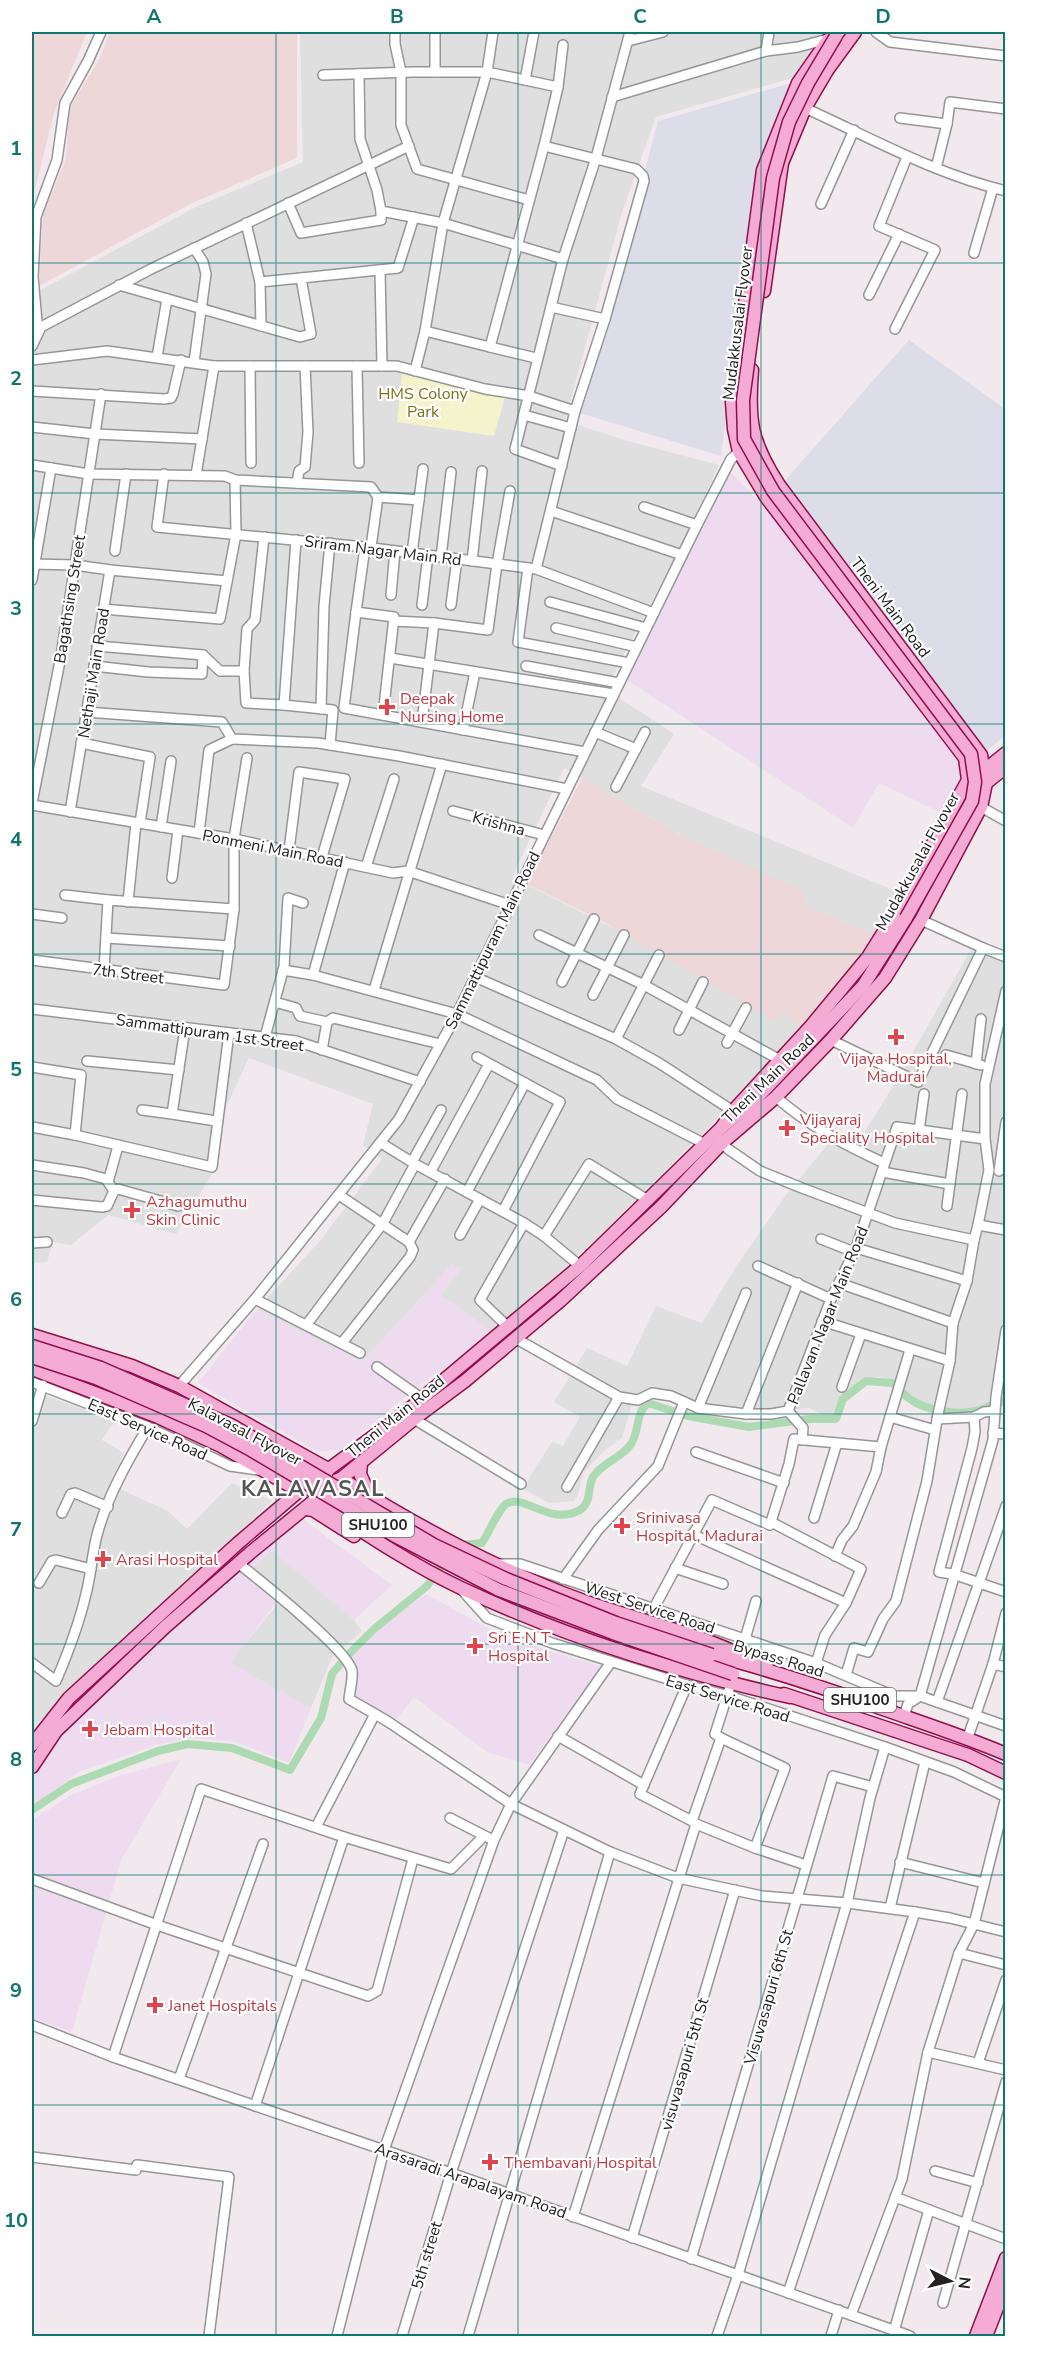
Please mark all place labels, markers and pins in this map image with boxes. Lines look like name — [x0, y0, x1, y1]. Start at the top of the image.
place label: Deepak Nursing Home — [400, 688, 504, 728]
marker: Deepak Nursing Home — [378, 698, 396, 716]
marker: Vijaya Hospital, Madurai — [887, 1028, 905, 1046]
place label: Vijaya Hospital, Madurai — [839, 1048, 952, 1088]
place label: Vijayaraj Speciality Hospital — [799, 1109, 935, 1149]
marker: Vijayaraj Speciality Hospital — [778, 1119, 796, 1137]
place label: Azhagumuthu Skin Clinic — [146, 1191, 247, 1231]
marker: Azhagumuthu Skin Clinic — [123, 1201, 141, 1219]
place label: Srinivasa Hospital, Madurai — [636, 1507, 763, 1547]
marker: Srinivasa Hospital, Madurai — [613, 1517, 631, 1535]
place label: Arasi Hospital — [116, 1549, 218, 1571]
marker: Arasi Hospital — [94, 1550, 112, 1568]
place label: Sri E N T Hospital — [488, 1627, 551, 1667]
marker: Sri E N T Hospital — [466, 1637, 484, 1655]
place label: Jebam Hospital — [103, 1719, 214, 1741]
marker: Jebam Hospital — [81, 1720, 99, 1738]
place label: Janet Hospitals — [167, 1995, 277, 2017]
marker: Janet Hospitals — [146, 1996, 164, 2014]
place label: Thembavani Hospital — [504, 2152, 657, 2174]
marker: Thembavani Hospital — [481, 2153, 499, 2171]

